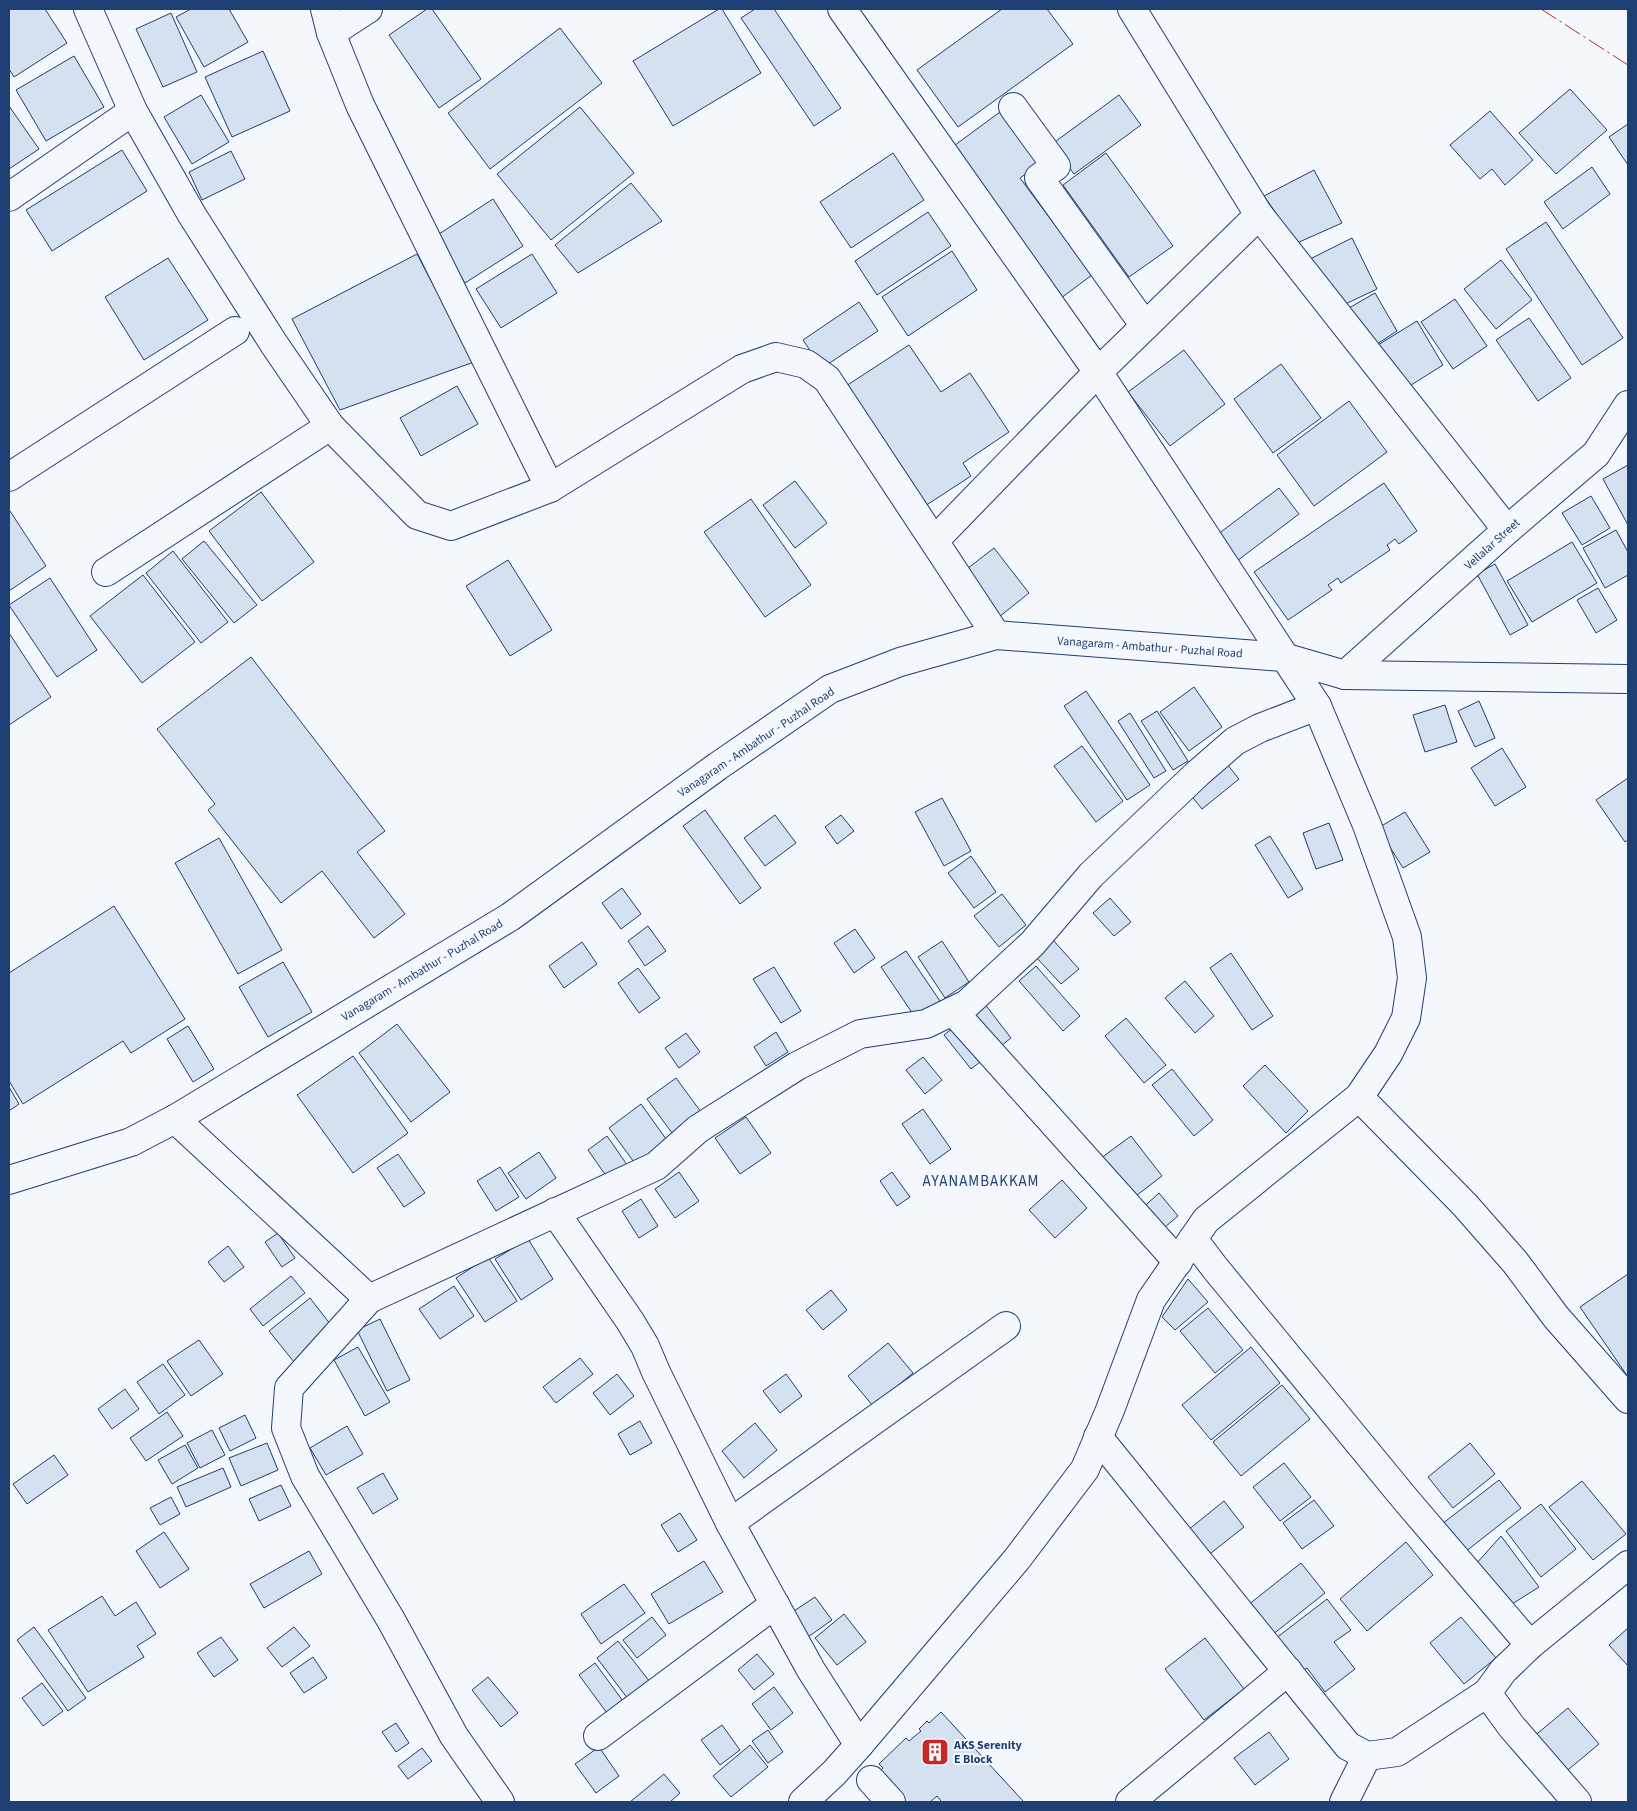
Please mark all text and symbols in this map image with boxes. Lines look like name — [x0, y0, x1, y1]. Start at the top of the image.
street label: Vellalar Street — [1461, 515, 1524, 574]
street label: Vanagaram - Ambathur - Puzhal Road — [1057, 633, 1243, 662]
street label: Vanagaram - Ambathur - Puzhal Road — [675, 683, 838, 801]
street label: Vanagaram - Ambathur - Puzhal Road — [338, 915, 506, 1026]
district label: AYANAMBAKKAM — [922, 1171, 1040, 1192]
building icon: AKS Serenity E Block — [920, 1737, 950, 1767]
place label: AKS Serenity E Block — [953, 1737, 1023, 1768]

